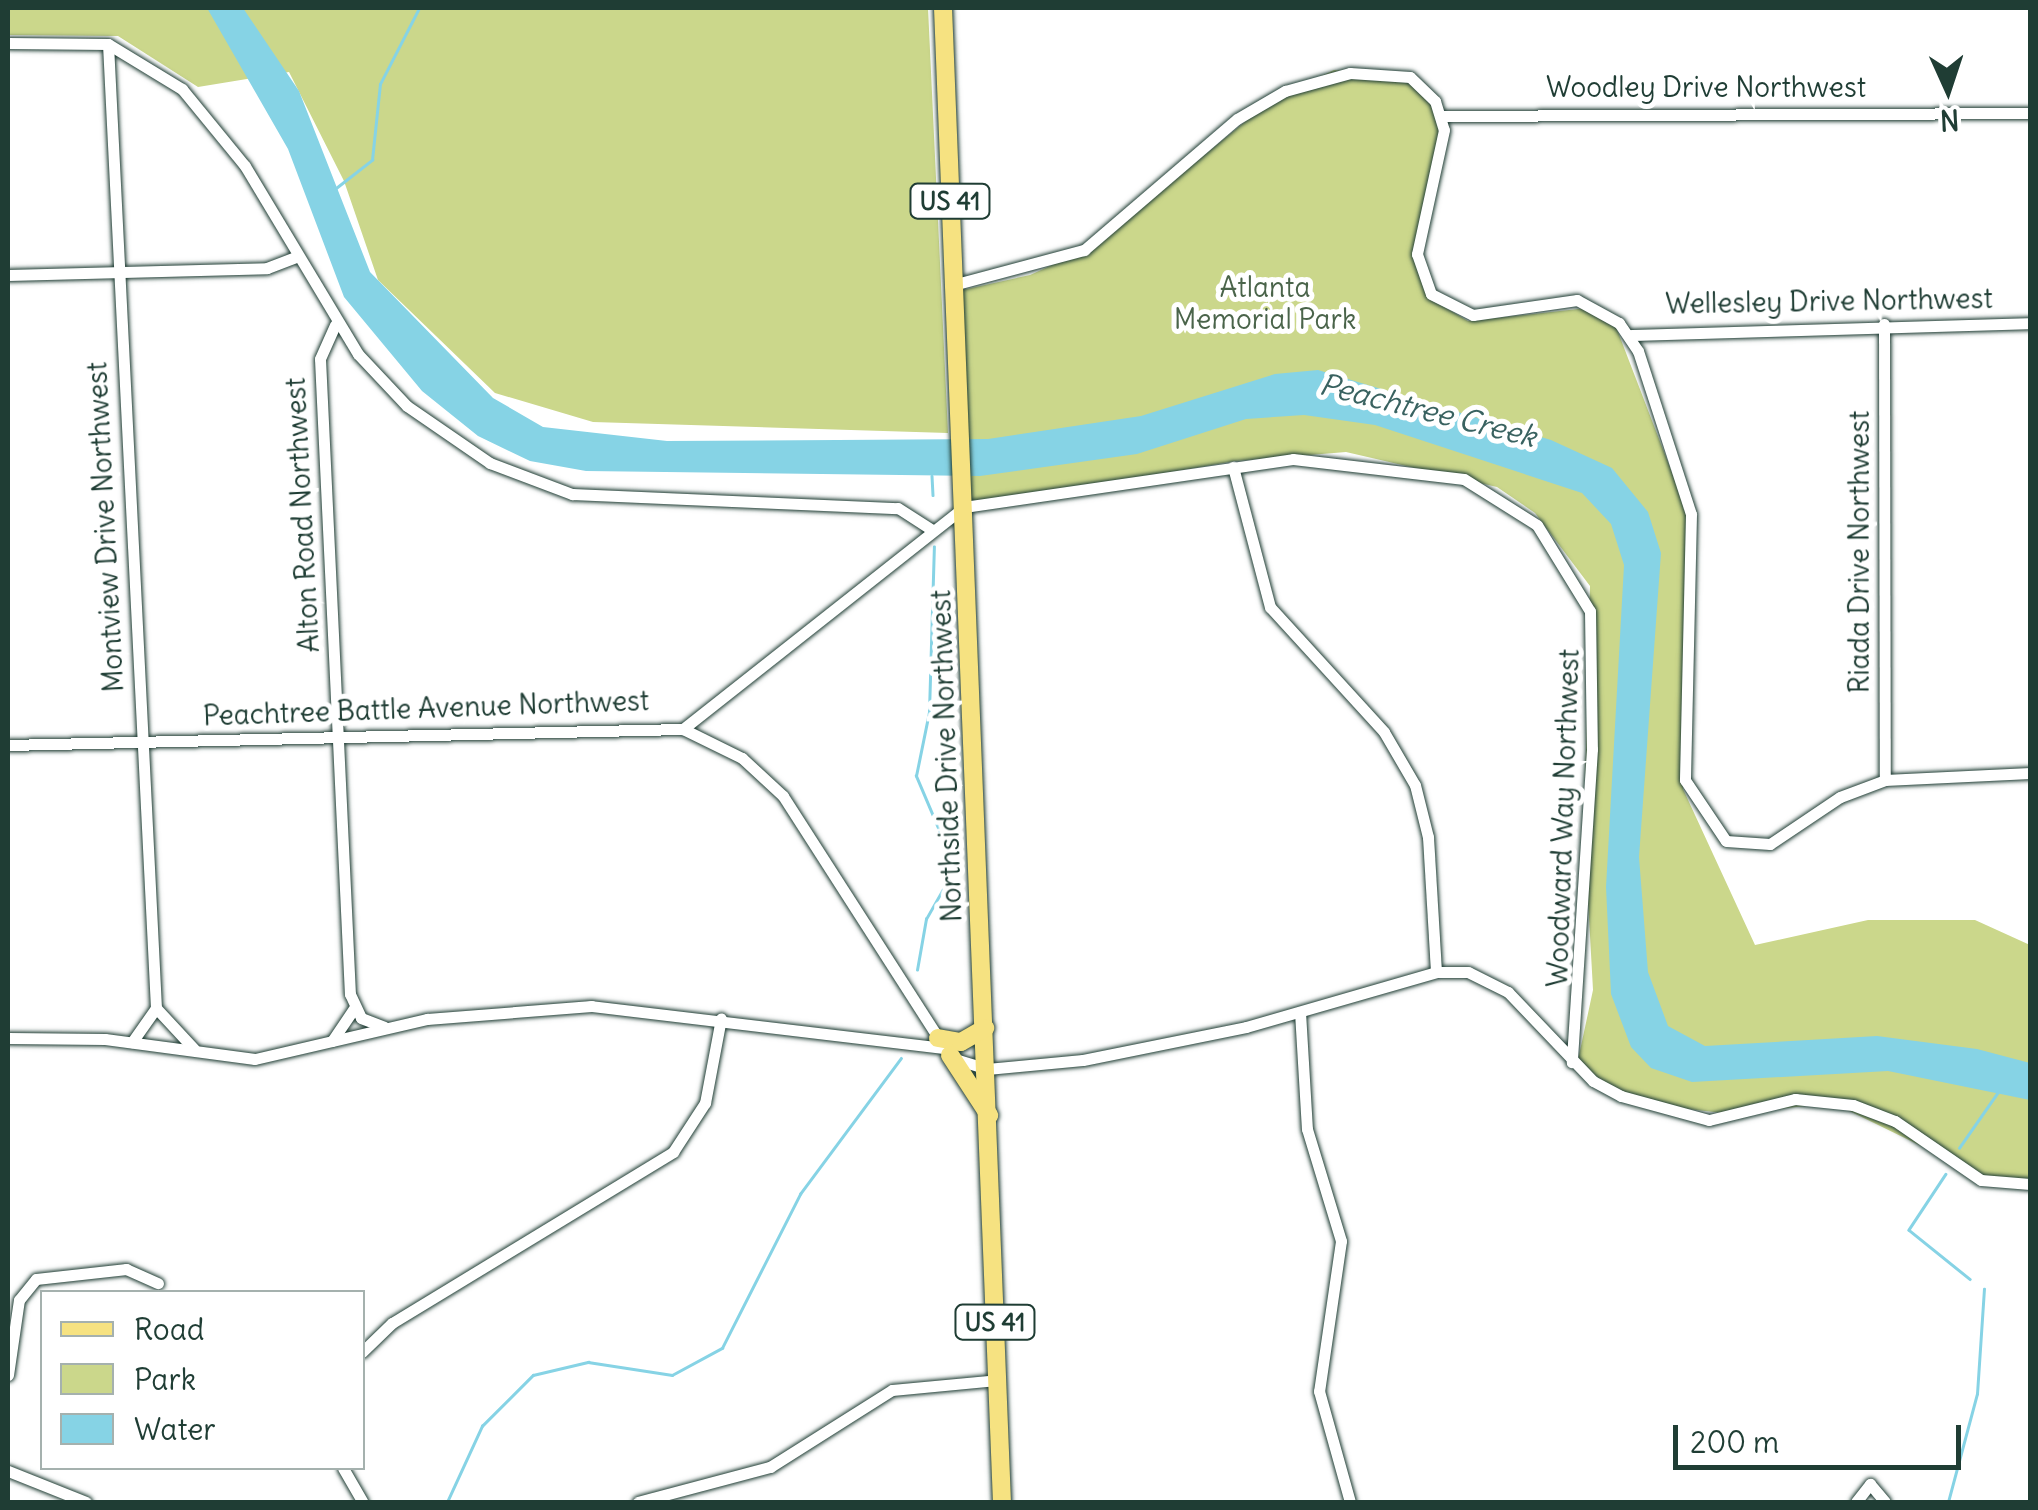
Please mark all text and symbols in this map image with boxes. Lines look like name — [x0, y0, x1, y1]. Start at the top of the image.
north arrow — [1898, 40, 1998, 140]
street label: Woodley Drive Northwest — [1546, 70, 1866, 104]
text: N — [1939, 101, 1960, 138]
road number: US 41 — [908, 181, 992, 221]
park label: Atlanta Memorial Park — [1174, 270, 1356, 336]
street label: Wellesley Drive Northwest — [1665, 281, 1993, 321]
street label: Montview Drive Northwest — [80, 361, 130, 693]
water label: Peachtree Creek — [1316, 366, 1540, 454]
street label: Alton Road Northwest — [278, 377, 326, 653]
street label: Riada Drive Northwest — [1842, 411, 1876, 693]
street label: Northside Drive Northwest — [923, 589, 969, 923]
street label: Woodward Way Northwest — [1540, 648, 1586, 988]
street label: Peachtree Battle Avenue Northwest — [202, 683, 650, 733]
legend — [40, 1290, 365, 1470]
road number: US 41 — [952, 1302, 1038, 1342]
text: Road — [134, 1310, 204, 1348]
text: Park — [134, 1360, 196, 1398]
scale bar — [1678, 1405, 1966, 1467]
text: Water — [134, 1410, 216, 1448]
text: 200 m — [1690, 1423, 1779, 1461]

